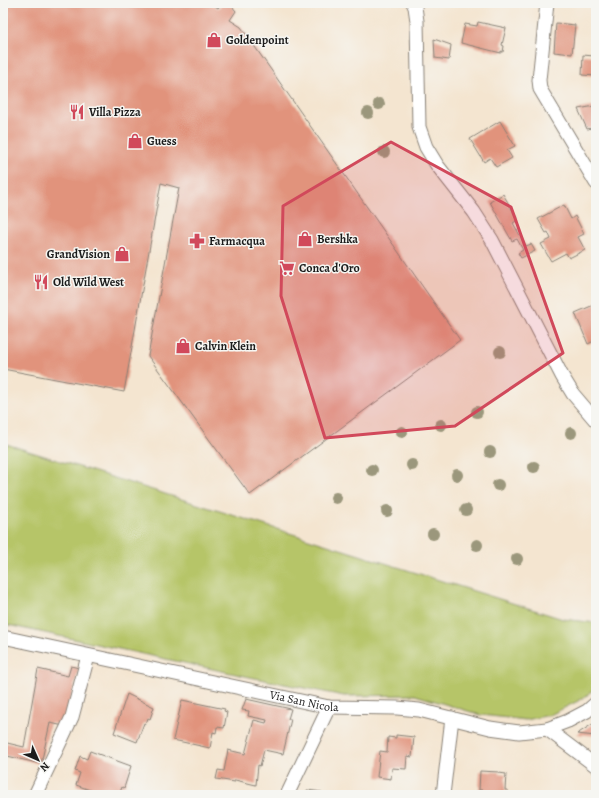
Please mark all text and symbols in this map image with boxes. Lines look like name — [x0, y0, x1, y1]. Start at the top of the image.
shop icon: Goldenpoint — [205, 31, 223, 49]
place label: Goldenpoint — [226, 32, 289, 48]
restaurant icon: Villa Pizza — [68, 103, 86, 121]
place label: Villa Pizza — [88, 104, 141, 120]
shop icon: Guess — [126, 132, 144, 150]
place label: Guess — [147, 133, 177, 149]
shop icon: Bershka — [296, 230, 314, 248]
place label: Bershka — [317, 231, 358, 247]
pharmacy icon: Farmacqua — [188, 232, 206, 250]
place label: Farmacqua — [209, 233, 265, 249]
shop icon: GrandVision — [113, 245, 131, 263]
place label: GrandVision — [47, 246, 110, 262]
supermarket icon: Conca d'Oro — [278, 259, 296, 277]
place label: Conca d'Oro — [299, 260, 360, 276]
restaurant icon: Old Wild West — [32, 273, 50, 291]
place label: Old Wild West — [53, 274, 124, 290]
shop icon: Calvin Klein — [174, 337, 192, 355]
place label: Calvin Klein — [195, 338, 256, 354]
street label: Via San Nicola — [267, 686, 339, 715]
north arrow — [18, 740, 58, 780]
text: N — [37, 759, 53, 775]

